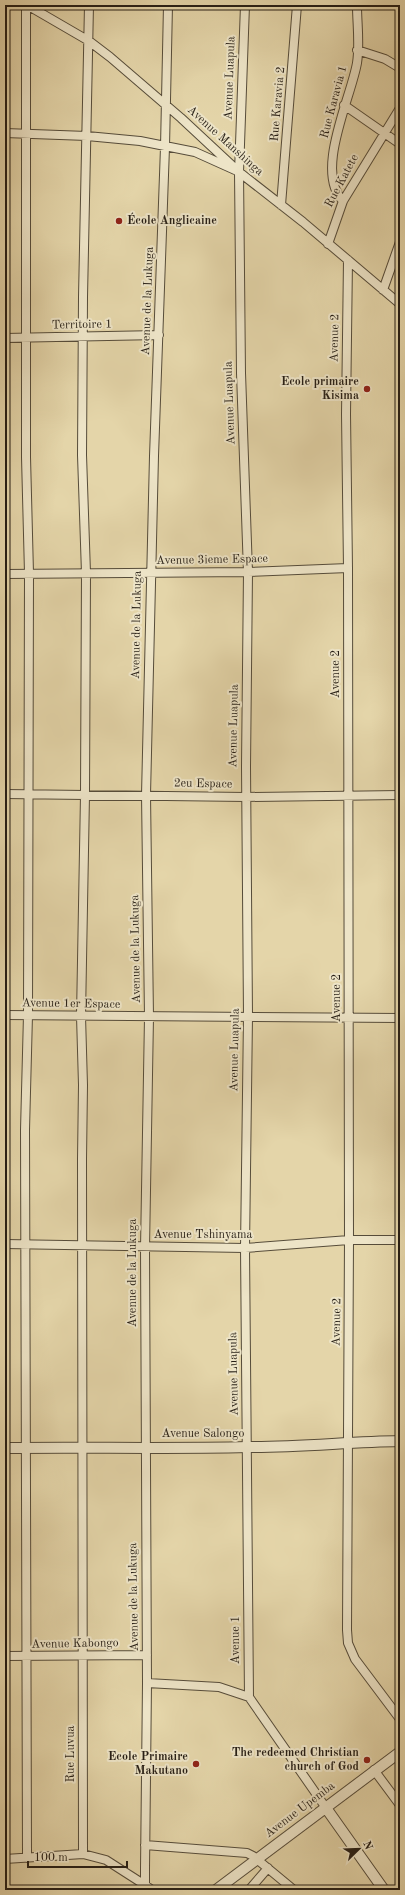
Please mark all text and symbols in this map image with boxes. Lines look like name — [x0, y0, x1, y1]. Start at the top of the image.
street label: Avenue Luapula — [223, 36, 237, 120]
street label: Rue Karavia 1 — [318, 64, 350, 140]
street label: Rue Karavia 2 — [269, 66, 287, 142]
street label: Avenue Manshinga — [185, 104, 265, 178]
street label: Rue Katete — [323, 152, 361, 210]
place label: École Anglicaine — [127, 212, 217, 227]
marker: École Anglicaine — [114, 216, 124, 226]
street label: Avenue de la Lukuga — [140, 246, 156, 356]
street label: Avenue 2 — [329, 314, 341, 362]
street label: Territoire 1 — [52, 318, 112, 332]
street label: Avenue Luapula — [223, 361, 237, 445]
place label: Ecole primaire Kisima — [281, 376, 359, 402]
marker: Ecole primaire Kisima — [362, 384, 372, 394]
street label: Avenue 3ieme Espace — [156, 553, 269, 567]
street label: Avenue de la Lukuga — [130, 571, 144, 679]
street label: Avenue 2 — [330, 650, 342, 698]
street label: Avenue Luapula — [227, 684, 241, 768]
street label: 2eu Espace — [174, 777, 233, 791]
street label: Avenue de la Lukuga — [129, 895, 143, 1003]
street label: Avenue 2 — [331, 974, 343, 1022]
street label: Avenue 1er Espace — [22, 997, 121, 1011]
street label: Avenue Luapula — [228, 1008, 242, 1092]
street label: Avenue de la Lukuga — [127, 1219, 139, 1327]
street label: Avenue Tshinyama — [154, 1229, 252, 1241]
street label: Avenue 2 — [331, 1298, 343, 1346]
street label: Avenue Luapula — [227, 1332, 241, 1416]
street label: Avenue Salongo — [162, 1428, 245, 1440]
street label: Avenue de la Lukuga — [127, 1543, 141, 1651]
street label: Avenue 1 — [230, 1616, 242, 1664]
street label: Avenue Kabongo — [31, 1637, 119, 1651]
street label: Rue Luvua — [65, 1725, 77, 1783]
place label: The redeemed Christian church of God — [232, 1747, 360, 1773]
place label: Ecole Primaire Makutano — [108, 1751, 188, 1777]
marker: The redeemed Christian church of God — [362, 1755, 372, 1765]
marker: Ecole Primaire Makutano — [191, 1759, 201, 1769]
street label: Avenue Upemba — [263, 1780, 337, 1840]
north arrow — [339, 1829, 379, 1869]
text: N — [360, 1840, 374, 1852]
scale bar — [28, 1843, 127, 1869]
text: 100 m — [34, 1852, 68, 1864]

